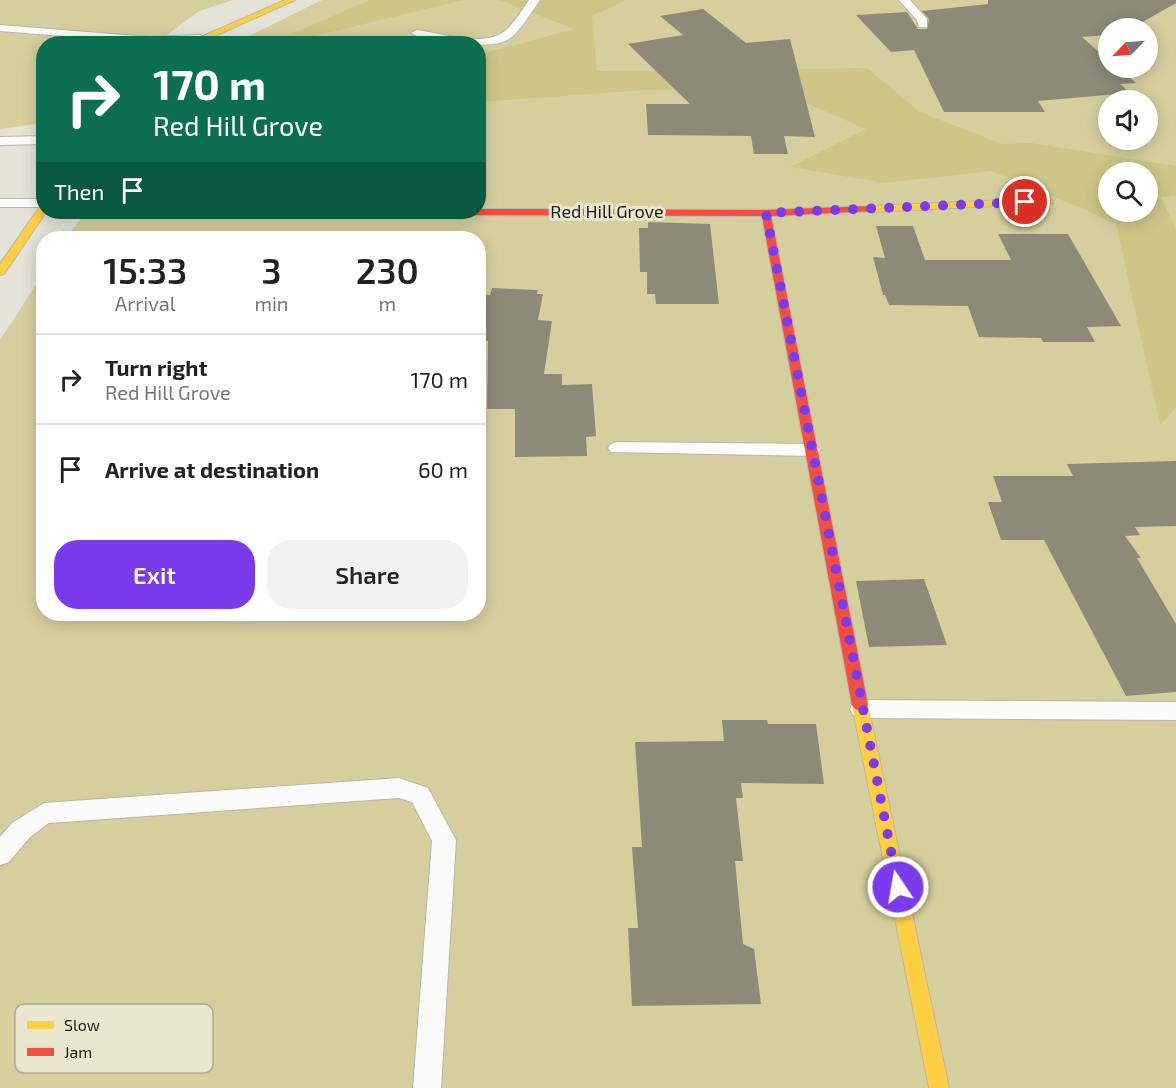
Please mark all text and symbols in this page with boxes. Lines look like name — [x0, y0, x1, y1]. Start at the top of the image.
north arrow — [1098, 18, 1158, 78]
map controls — [1098, 18, 1158, 222]
text: 170 m — [153, 58, 266, 108]
icon: right — [54, 60, 132, 138]
button: sound — [1098, 90, 1158, 150]
text: Red Hill Grove — [153, 109, 323, 141]
button: search — [1098, 162, 1158, 222]
icon: arrive — [116, 174, 149, 207]
pin — [999, 176, 1050, 227]
text: Then — [54, 178, 104, 204]
icon: arrive — [1008, 185, 1041, 218]
street label: Red Hill Grove — [550, 200, 664, 222]
text: 15:33 — [103, 248, 187, 291]
text: 3 — [261, 248, 282, 291]
text: 230 — [356, 248, 419, 291]
text: Arrival — [115, 291, 176, 315]
text: min — [254, 291, 288, 315]
text: m — [378, 291, 396, 315]
text: Turn right — [105, 354, 207, 380]
icon: right — [54, 363, 87, 396]
text: 170 m — [411, 366, 468, 392]
text: Red Hill Grove — [105, 380, 231, 404]
icon: arrive — [54, 453, 87, 486]
text: Arrive at destination — [105, 456, 319, 482]
text: 60 m — [418, 456, 468, 482]
button: Exit — [54, 540, 255, 609]
button: Share — [267, 540, 468, 609]
position arrow — [866, 855, 930, 919]
legend — [15, 1004, 213, 1073]
text: Slow — [64, 1015, 100, 1034]
text: Jam — [64, 1042, 92, 1061]

